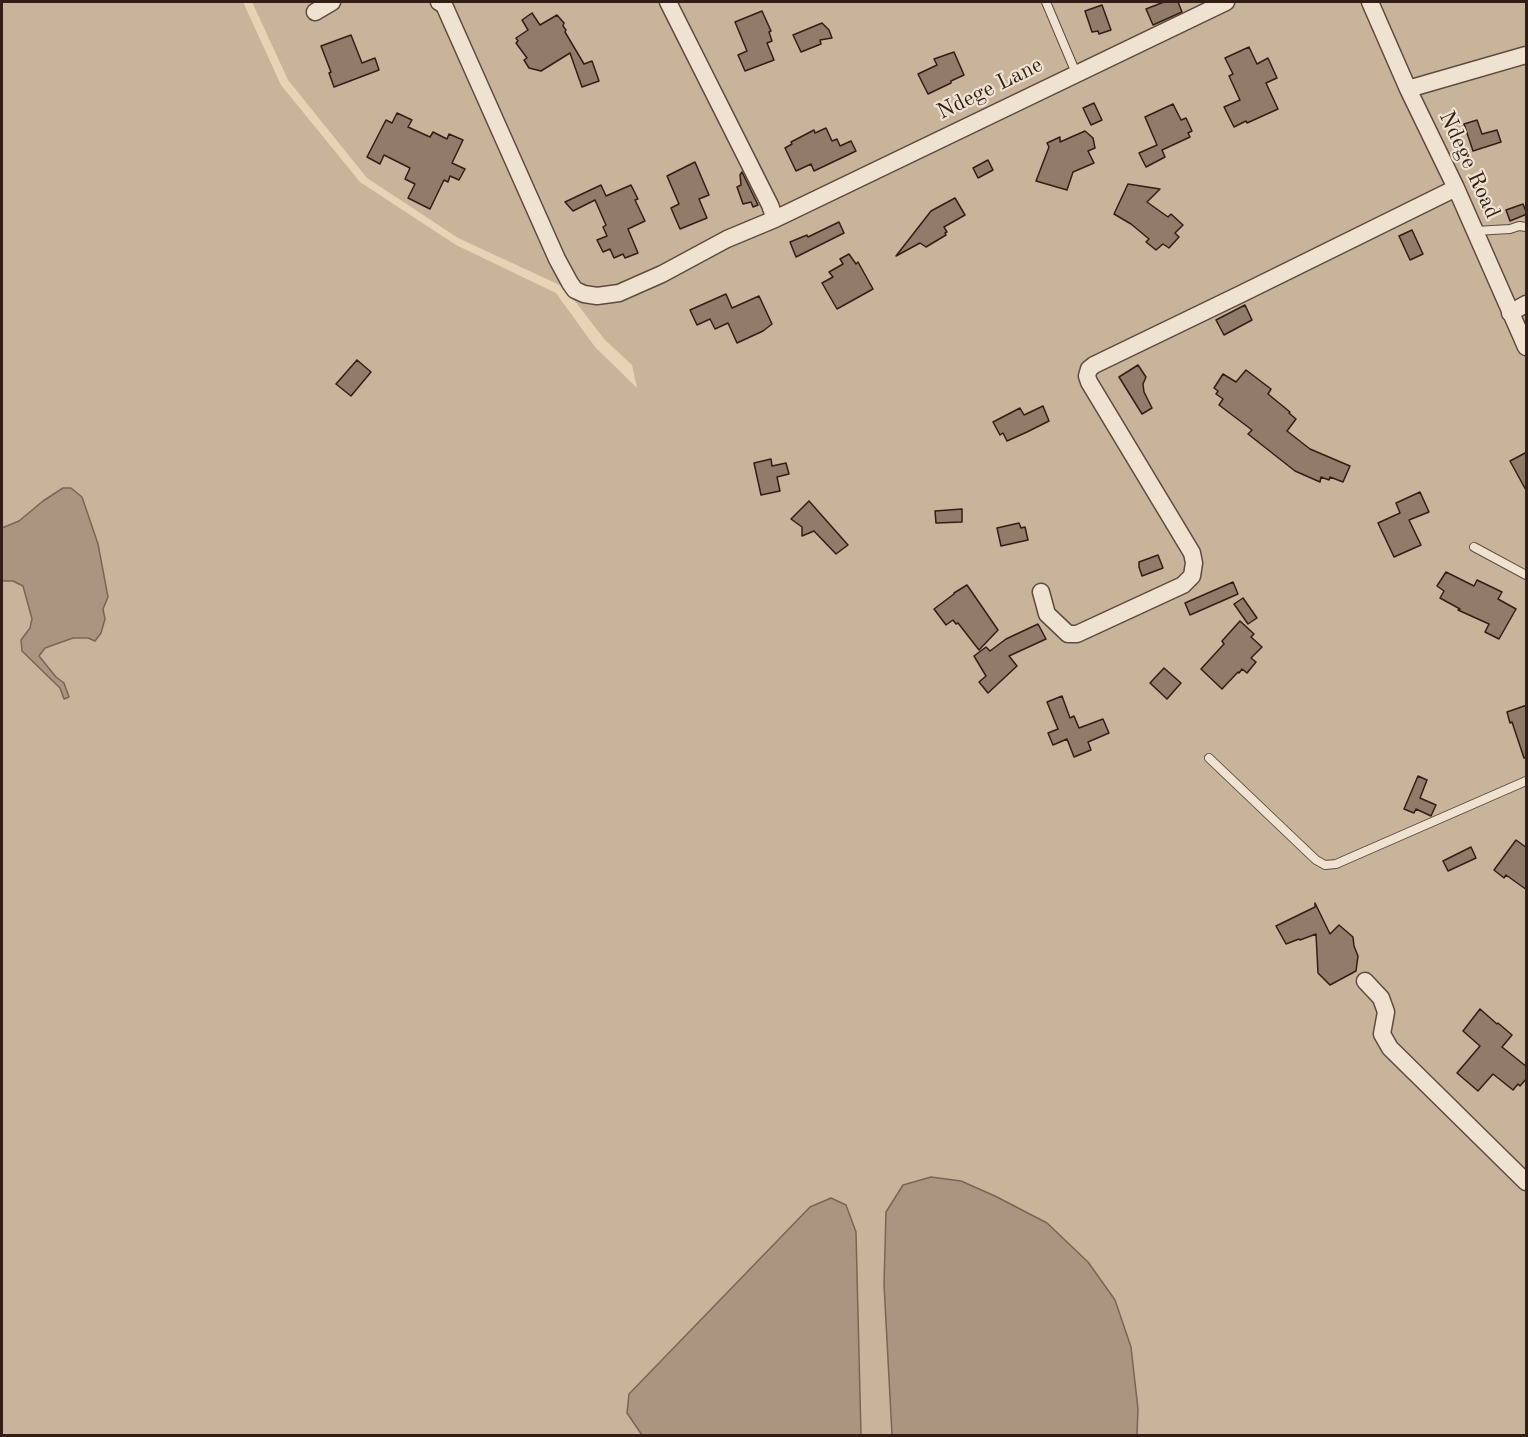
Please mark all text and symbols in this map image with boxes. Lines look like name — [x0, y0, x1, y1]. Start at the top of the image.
street label: Ndege Lane — [933, 52, 1047, 126]
street label: Ndege Road — [1433, 107, 1505, 223]

